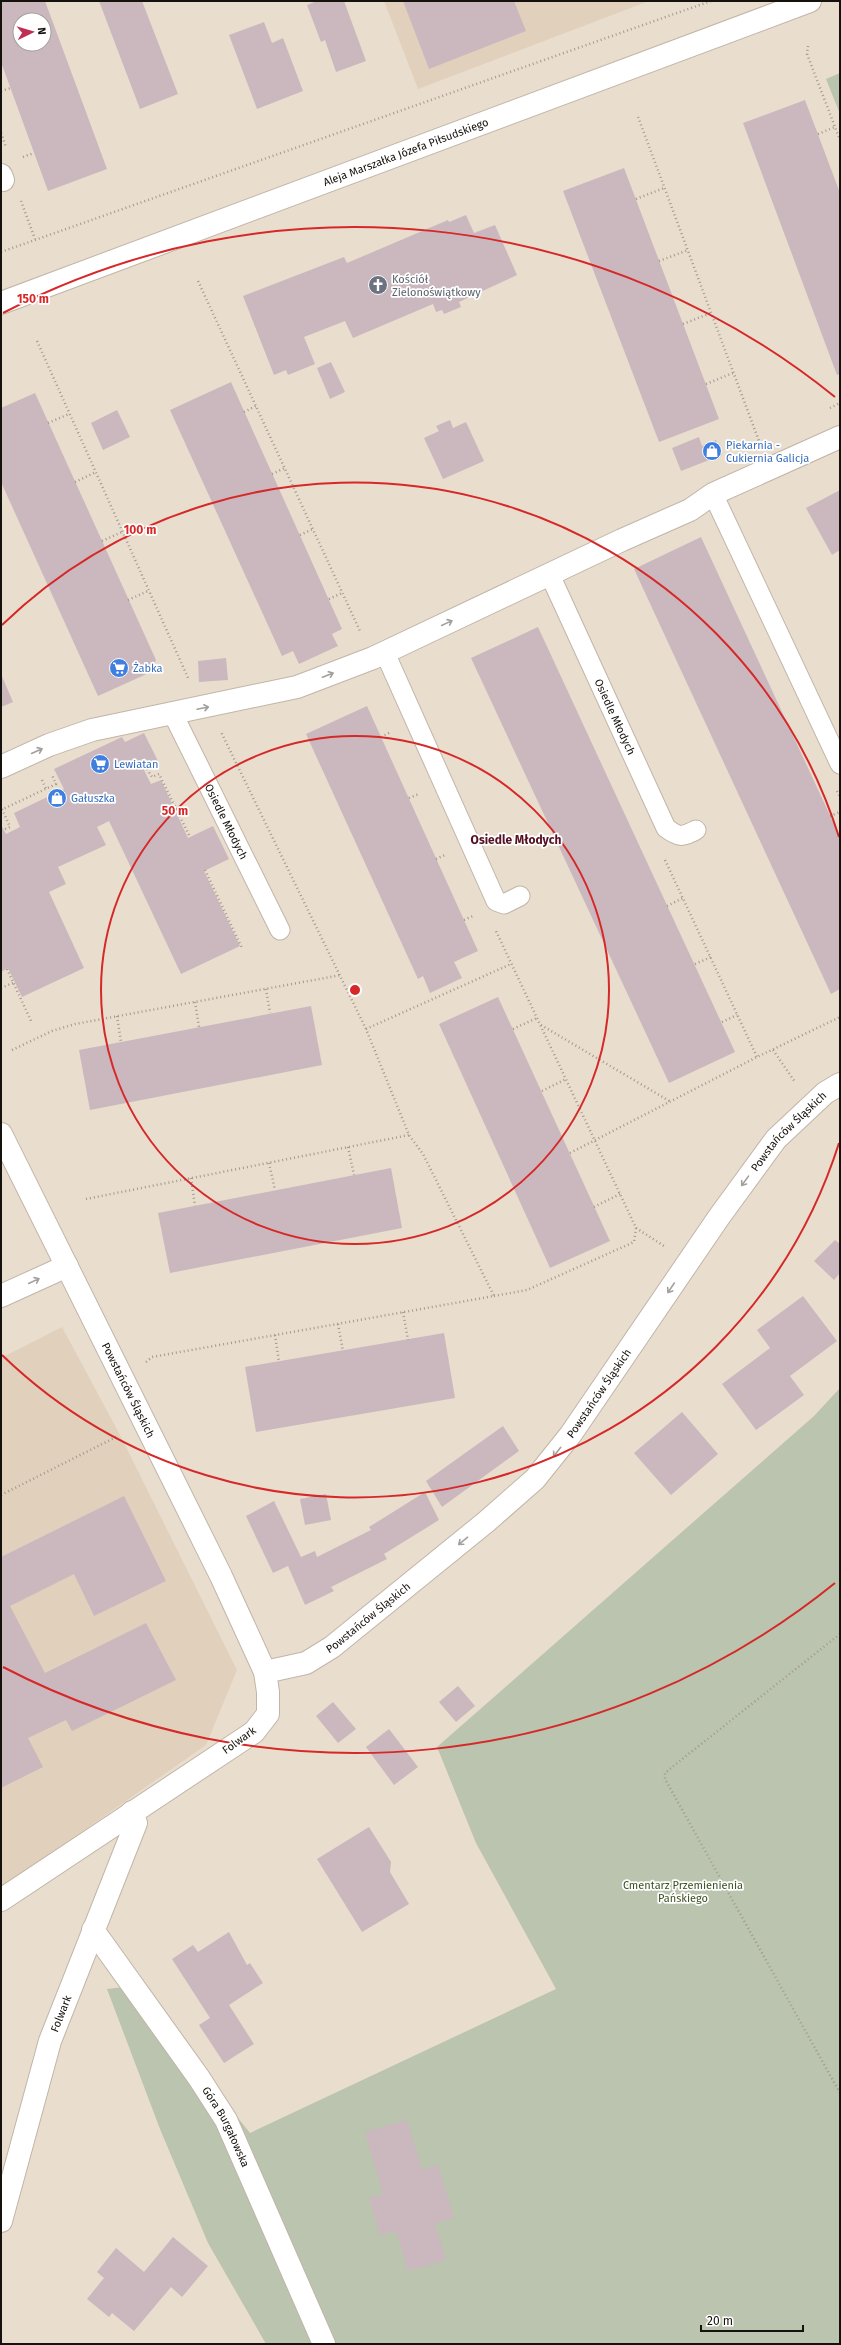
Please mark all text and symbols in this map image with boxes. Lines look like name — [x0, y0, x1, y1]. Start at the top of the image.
north arrow — [12, 12, 52, 52]
text: N — [35, 27, 48, 35]
street label: Aleja Marszałka Józefa Piłsudskiego — [321, 116, 490, 189]
place label: Kościół Zielonoświątkowy — [392, 273, 481, 299]
church icon: Kościół Zielonoświątkowy — [367, 274, 389, 296]
text: 150 m — [17, 292, 49, 306]
place label: Piekarnia - Cukiernia Galicja — [726, 439, 809, 465]
shop icon: Piekarnia - Cukiernia Galicja — [701, 440, 723, 462]
text: 100 m — [124, 523, 156, 537]
one-way arrow — [441, 619, 453, 626]
supermarket icon: Żabka — [108, 657, 130, 679]
place label: Żabka — [133, 661, 163, 675]
one-way arrow — [322, 671, 334, 679]
street label: Osiedle Młodych — [591, 677, 638, 757]
one-way arrow — [196, 703, 209, 711]
one-way arrow — [30, 747, 42, 754]
supermarket icon: Lewiatan — [89, 753, 111, 775]
place label: Lewiatan — [114, 758, 159, 771]
street label: Osiedle Młodych — [202, 782, 250, 862]
shop icon: Gałuszka — [46, 787, 68, 809]
place label: Gałuszka — [71, 792, 115, 805]
text: 50 m — [162, 804, 188, 818]
district label: Osiedle Młodych — [471, 833, 561, 847]
centre of rings — [348, 983, 362, 997]
street label: Powstańców Śląskich — [749, 1089, 829, 1174]
one-way arrow — [741, 1175, 749, 1186]
one-way arrow — [27, 1277, 39, 1284]
one-way arrow — [667, 1282, 675, 1293]
street label: Powstańców Śląskich — [99, 1340, 157, 1440]
street label: Powstańców Śląskich — [564, 1347, 634, 1441]
one-way arrow — [552, 1446, 561, 1457]
one-way arrow — [457, 1537, 468, 1545]
street label: Powstańców Śląskich — [324, 1580, 413, 1656]
street label: Folwark — [220, 1724, 259, 1757]
park label: Cmentarz Przemienienia Pańskiego — [623, 1879, 743, 1905]
street label: Folwark — [48, 1993, 74, 2034]
street label: Góra Burgałowska — [199, 2084, 252, 2169]
scale bar — [701, 2307, 803, 2333]
text: 20 m — [707, 2314, 733, 2328]

